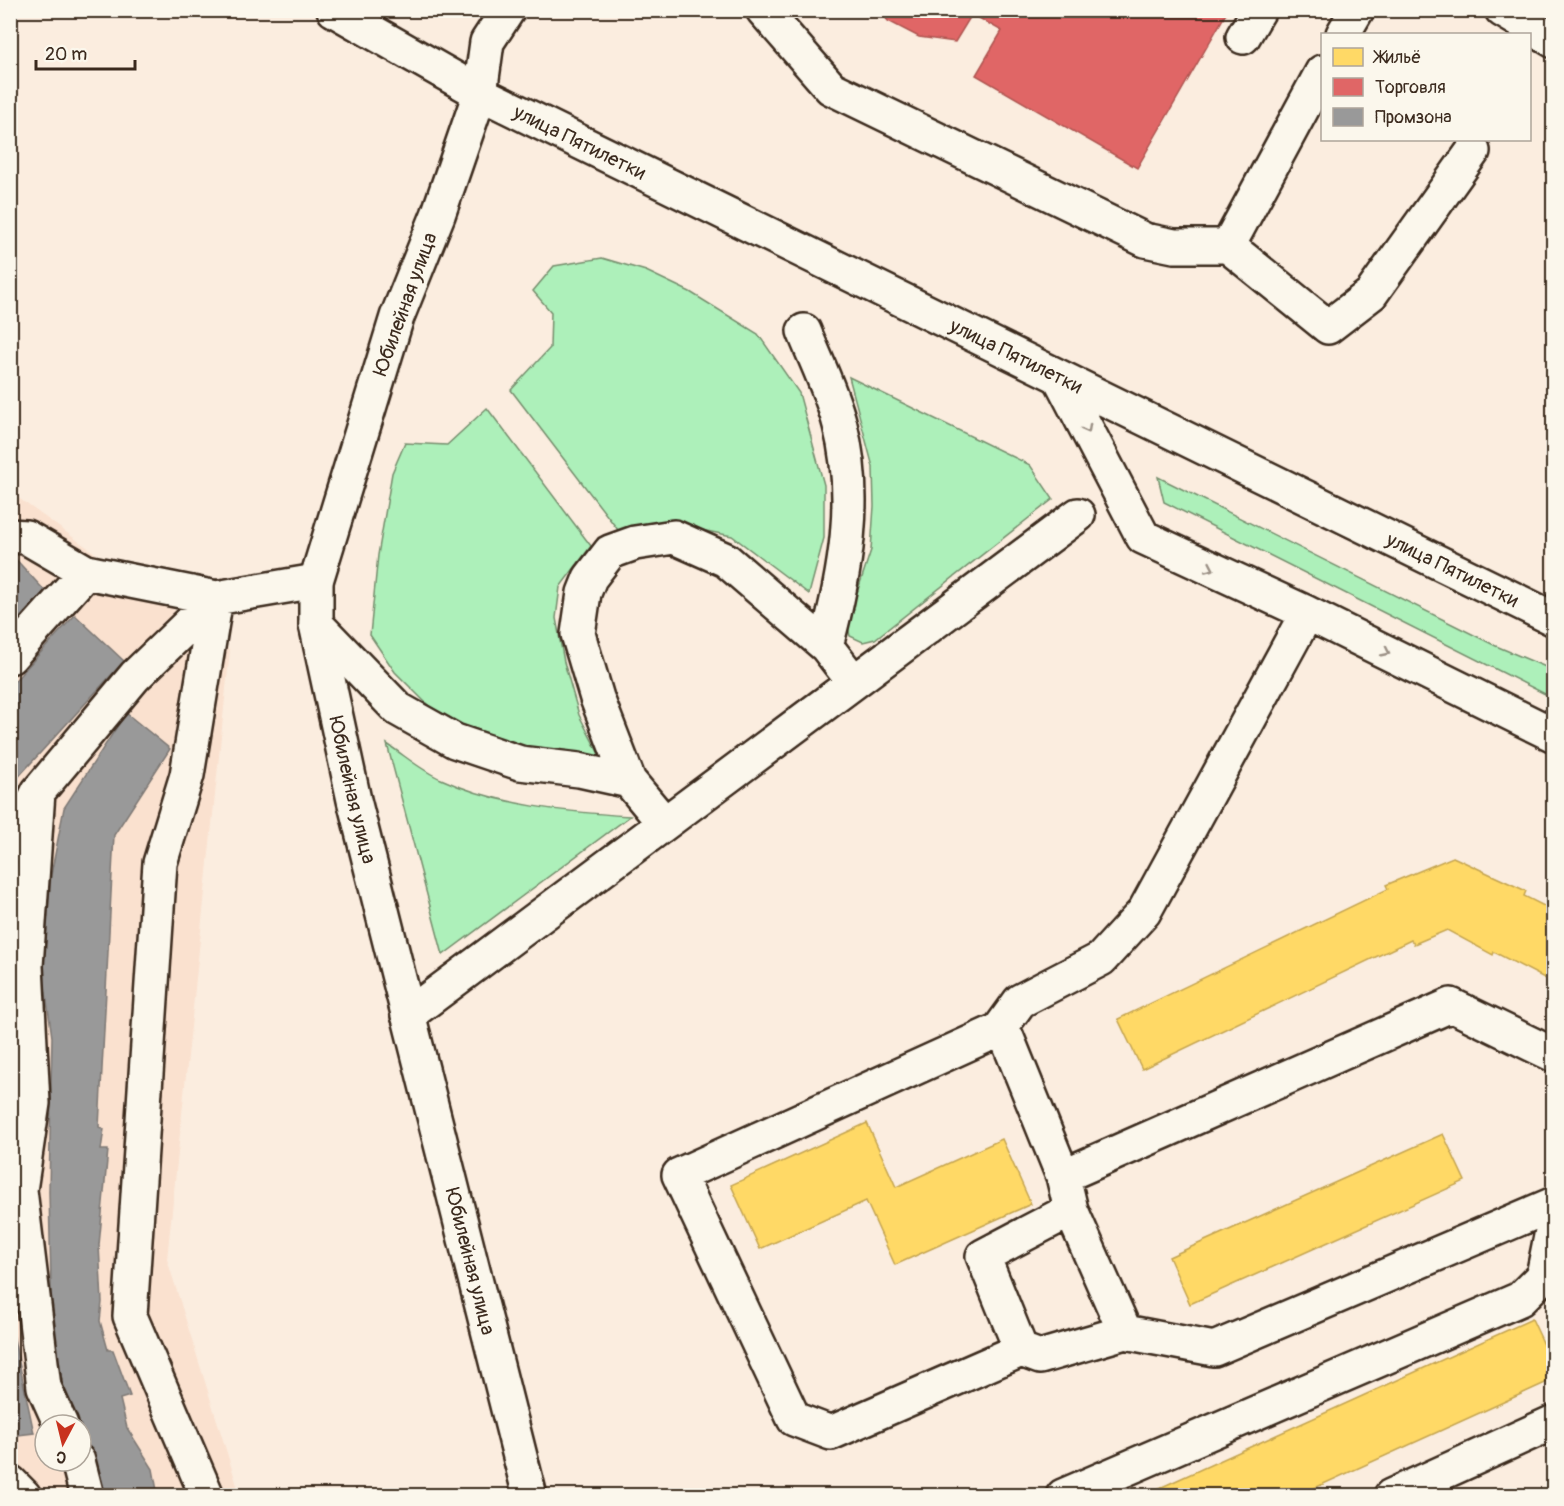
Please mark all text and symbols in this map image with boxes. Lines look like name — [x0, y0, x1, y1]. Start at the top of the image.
scale bar — [36, 33, 135, 71]
legend — [1321, 33, 1531, 141]
text: 20 m — [45, 43, 87, 66]
text: Жильё — [1372, 46, 1421, 69]
text: Торговля — [1375, 76, 1446, 99]
street label: улица Пятилетки — [509, 98, 650, 185]
text: Промзона — [1375, 106, 1452, 129]
street label: Юбилейная улица — [368, 229, 442, 379]
street label: улица Пятилетки — [945, 312, 1087, 399]
one-way arrow — [1080, 423, 1091, 434]
street label: улица Пятилетки — [1382, 526, 1523, 612]
one-way arrow — [1204, 561, 1215, 573]
one-way arrow — [1379, 645, 1390, 657]
street label: Юбилейная улица — [324, 714, 382, 866]
street label: Юбилейная улица — [440, 1185, 501, 1337]
north arrow — [33, 1413, 93, 1473]
text: С — [55, 1446, 67, 1467]

